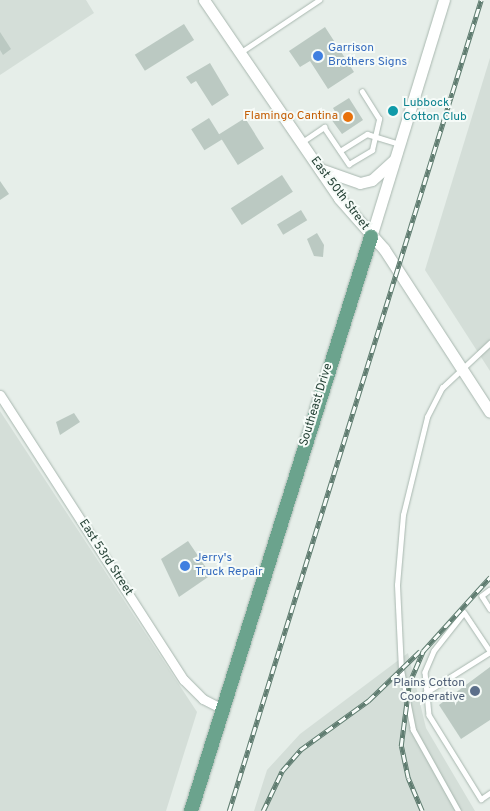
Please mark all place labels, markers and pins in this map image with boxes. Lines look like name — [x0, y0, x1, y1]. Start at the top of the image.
place label: Garrison Brothers Signs — [328, 42, 407, 70]
marker: Garrison Brothers Signs — [312, 50, 324, 62]
place label: Lubbock Cotton Club — [403, 97, 467, 125]
marker: Lubbock Cotton Club — [387, 105, 399, 117]
place label: Flamingo Cantina — [244, 110, 338, 124]
marker: Flamingo Cantina — [342, 111, 354, 123]
place label: Jerry's Truck Repair — [195, 552, 263, 580]
marker: Jerry's Truck Repair — [179, 560, 191, 572]
place label: Plains Cotton Cooperative — [393, 677, 465, 705]
marker: Plains Cotton Cooperative — [469, 685, 481, 697]

